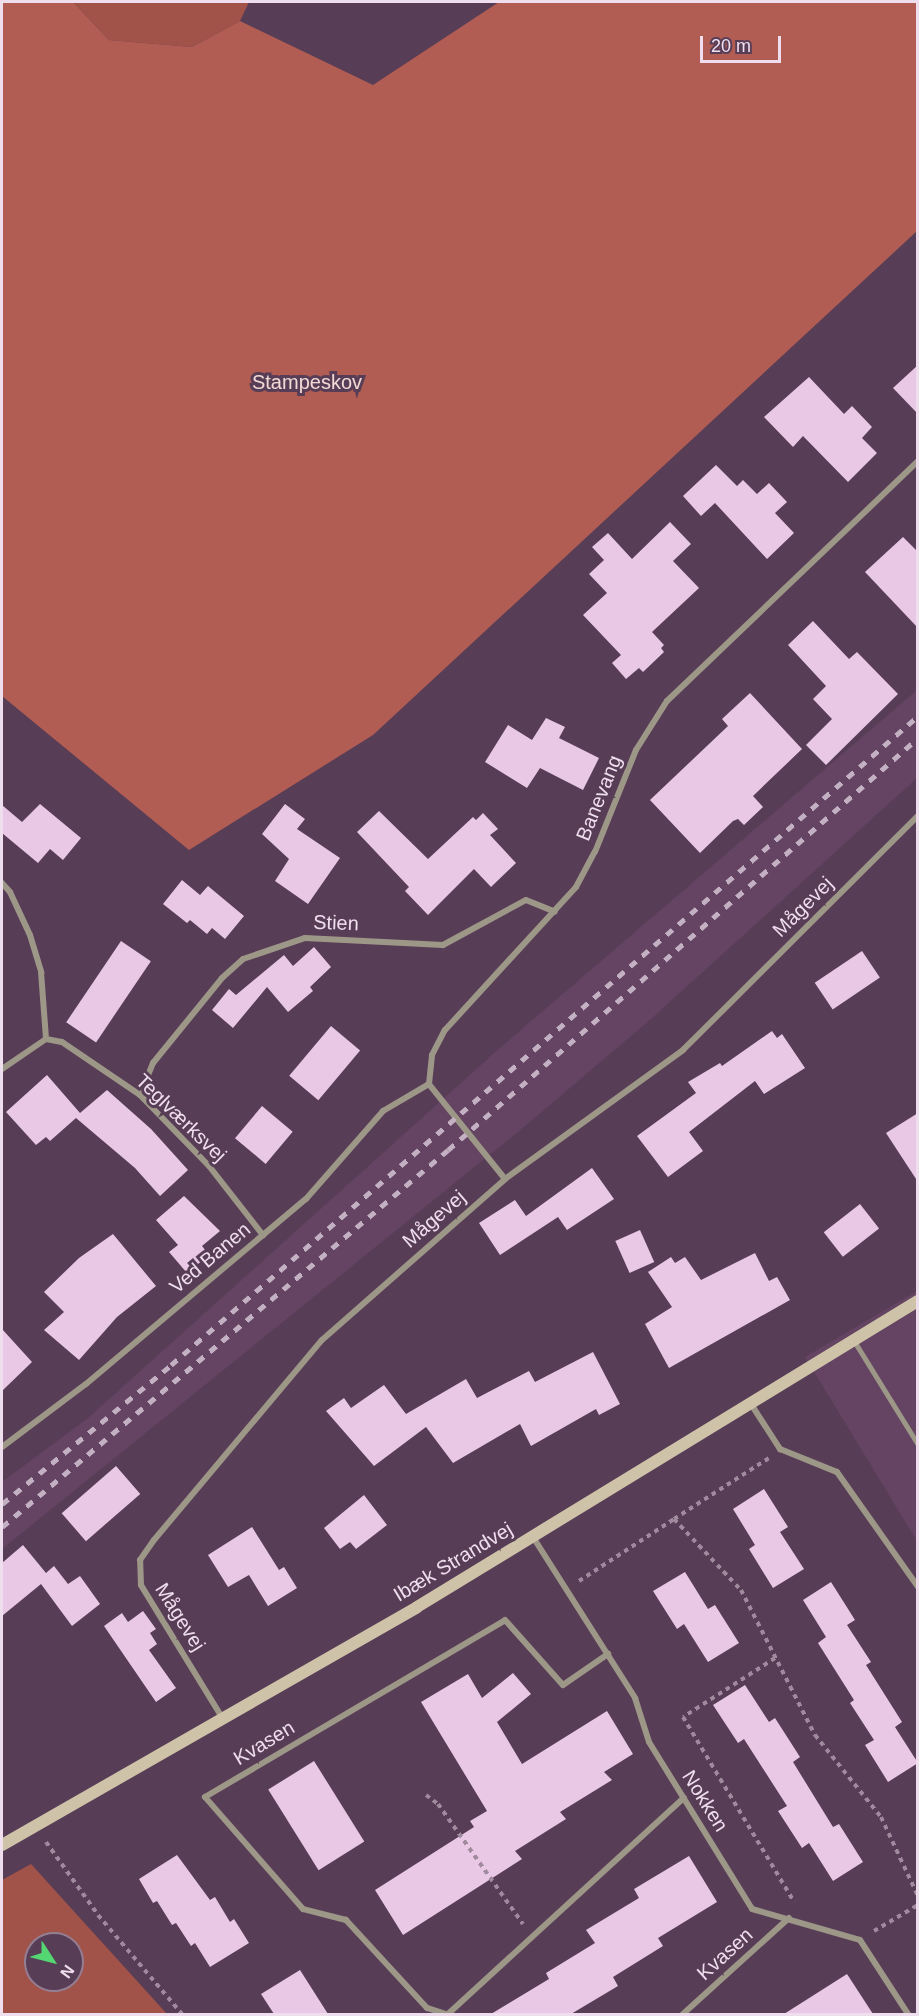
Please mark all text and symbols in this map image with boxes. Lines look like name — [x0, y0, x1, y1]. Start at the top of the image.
scale bar — [703, 24, 784, 62]
text: 20 m — [711, 36, 751, 56]
park label: Stampeskov — [252, 370, 362, 394]
street label: Banevang — [571, 752, 627, 844]
street label: Mågevej — [768, 872, 838, 942]
street label: Stien — [313, 910, 359, 936]
street label: Teglværksvej — [131, 1069, 231, 1167]
street label: Mågevej — [398, 1185, 470, 1253]
street label: Ved Banen — [165, 1217, 255, 1299]
street label: Ibæk Strandvej — [389, 1517, 517, 1607]
street label: Mågevej — [150, 1579, 210, 1655]
street label: Kvasen — [229, 1716, 299, 1770]
street label: Nokken — [677, 1766, 733, 1836]
street label: Kvasen — [692, 1923, 758, 1985]
north arrow — [24, 1932, 84, 1992]
text: N — [57, 1962, 78, 1981]

